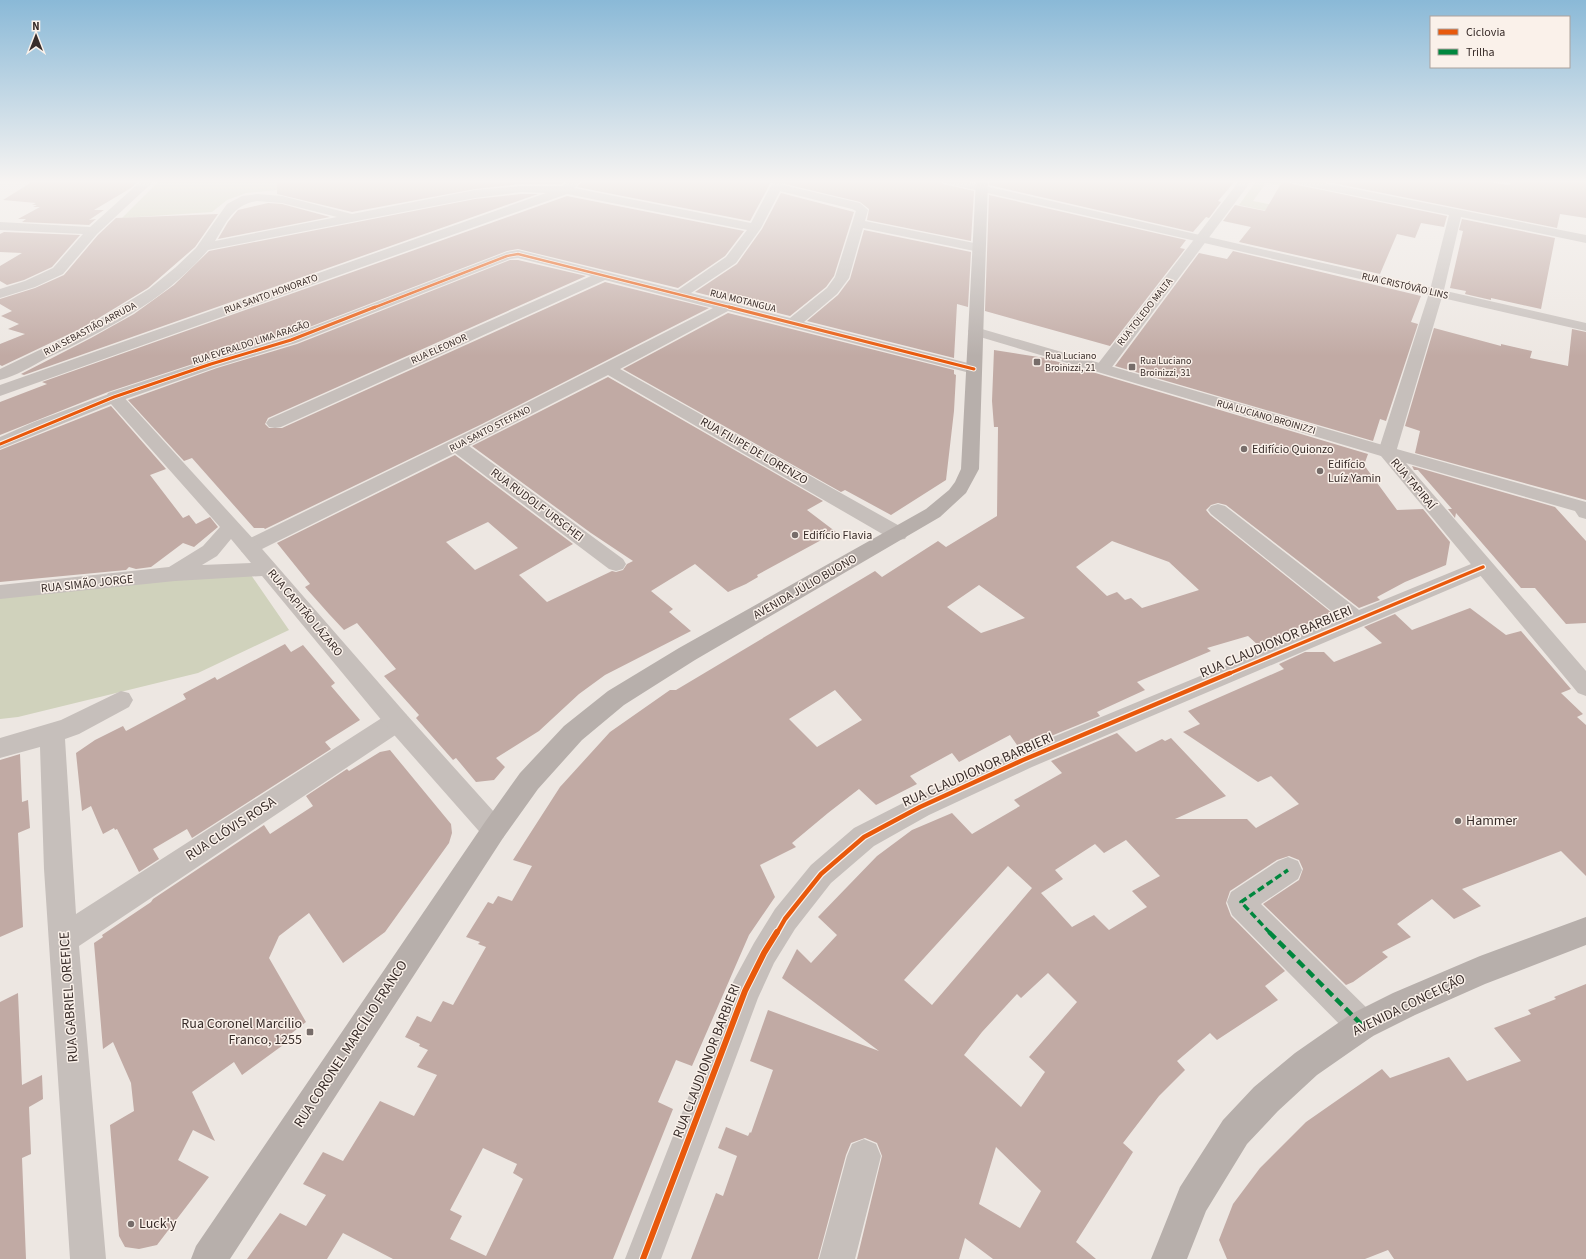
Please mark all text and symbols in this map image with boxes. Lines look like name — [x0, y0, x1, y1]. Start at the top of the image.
north arrow — [16, 16, 56, 56]
legend — [1430, 16, 1570, 68]
text: N — [32, 19, 40, 34]
text: Ciclovia — [1466, 24, 1505, 41]
text: Trilha — [1466, 44, 1495, 61]
street label: RUA CRISTÓVÃO LINS — [1360, 269, 1450, 303]
street label: RUA SANTO HONORATO — [222, 270, 320, 318]
street label: RUA TOLEDO MALTA — [1114, 275, 1176, 349]
street label: RUA MOTANGUA — [708, 286, 778, 316]
street label: RUA SEBASTIÃO ARRUDA — [41, 298, 139, 359]
street label: RUA EVERALDO LIMA ARAGÃO — [191, 317, 312, 369]
street label: RUA ELEONOR — [409, 330, 470, 368]
place label: Rua Luciano Broinizzi, 21 — [1045, 349, 1096, 375]
place label: Rua Luciano Broinizzi, 31 — [1140, 354, 1191, 380]
marker: Rua Luciano Broinizzi, 21 — [1032, 357, 1042, 367]
marker: Rua Luciano Broinizzi, 31 — [1127, 362, 1137, 372]
street label: RUA LUCIANO BROINIZZI — [1215, 396, 1317, 438]
street label: RUA SANTO STEFANO — [447, 402, 533, 456]
street label: RUA FILIPE DE LORENZO — [697, 413, 811, 489]
place label: Edifício Quionzo — [1252, 441, 1334, 458]
marker: Edifício Quionzo — [1239, 444, 1249, 454]
street label: RUA TAPIRAÍ — [1387, 455, 1440, 514]
place label: Edifício Luíz Yamin — [1328, 456, 1381, 487]
street label: RUA RUDOLF URSCHEI — [487, 464, 587, 546]
marker: Edifício Luíz Yamin — [1315, 466, 1325, 476]
place label: Edifício Flavia — [803, 527, 872, 544]
marker: Edifício Flavia — [790, 530, 800, 540]
street label: AVENIDA JÚLIO BUONO — [750, 550, 860, 624]
street label: RUA CAPITÃO LÁZARO — [263, 566, 347, 660]
street label: RUA SIMÃO JORGE — [40, 571, 134, 597]
street label: RUA CLAUDIONOR BARBIERI — [1197, 601, 1355, 683]
street label: RUA CLAUDIONOR BARBIERI — [899, 728, 1057, 812]
street label: RUA CLÓVIS ROSA — [182, 792, 280, 866]
place label: Hammer — [1466, 811, 1517, 831]
marker: Hammer — [1453, 816, 1463, 826]
street label: RUA GABRIEL OREFICE — [54, 931, 84, 1063]
street label: RUA CORONEL MARCÍLIO FRANCO — [289, 956, 413, 1132]
street label: AVENIDA CONCEIÇÃO — [1349, 969, 1469, 1041]
street label: RUA CLAUDIONOR BARBIERI — [668, 981, 746, 1141]
place label: Rua Coronel Marcilio Franco, 1255 — [181, 1014, 302, 1050]
marker: Rua Coronel Marcilio Franco, 1255 — [305, 1027, 315, 1037]
place label: Luck'y — [139, 1214, 177, 1234]
marker: Luck'y — [126, 1219, 136, 1229]

